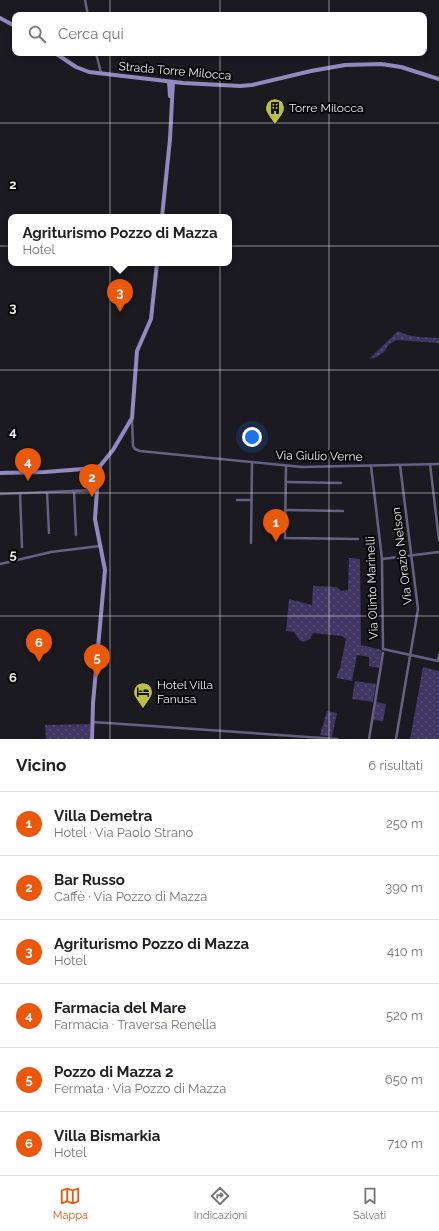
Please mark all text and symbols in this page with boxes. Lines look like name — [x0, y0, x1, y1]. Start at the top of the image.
search box — [12, 12, 427, 56]
icon: search — [26, 23, 48, 45]
text: Cerca qui — [58, 25, 124, 43]
street label: Strada Torre Milocca — [118, 59, 232, 83]
building icon: Torre Milocca — [264, 97, 286, 125]
place label: Torre Milocca — [289, 101, 364, 115]
text: 2 — [9, 177, 17, 192]
popup — [8, 214, 232, 266]
text: Agriturismo Pozzo di Mazza — [22, 224, 218, 242]
text: Hotel — [22, 242, 55, 257]
pin: 3 — [107, 279, 133, 312]
text: 3 — [9, 300, 17, 315]
text: 4 — [9, 424, 17, 439]
your location — [242, 427, 262, 447]
pin: 4 — [15, 448, 41, 481]
street label: Via Giulio Verne — [275, 448, 363, 464]
pin: 2 — [79, 464, 105, 497]
street label: Via Orazio Nelson — [389, 506, 415, 606]
pin: 1 — [263, 509, 289, 542]
street label: Via Olinto Marinelli — [363, 536, 381, 640]
text: 5 — [9, 547, 17, 562]
pin: 6 — [26, 629, 52, 662]
pin: 5 — [84, 644, 110, 677]
text: 6 — [9, 670, 17, 685]
place label: Hotel Villa Fanusa — [157, 678, 213, 706]
hotel icon: Hotel Villa Fanusa — [132, 681, 154, 709]
text: Vicino — [16, 755, 66, 775]
text: 6 risultati — [368, 758, 423, 773]
text: Villa Demetra — [54, 807, 152, 825]
text: 1 — [26, 816, 32, 831]
text: 250 m — [386, 816, 423, 831]
text: Hotel · Via Paolo Strano — [54, 825, 193, 840]
text: Bar Russo — [54, 871, 125, 889]
text: 2 — [25, 880, 33, 895]
text: 390 m — [385, 880, 423, 895]
text: Caffè · Via Pozzo di Mazza — [54, 889, 207, 904]
text: Agriturismo Pozzo di Mazza — [54, 935, 249, 953]
text: 3 — [25, 944, 33, 959]
text: 410 m — [387, 944, 423, 959]
text: Hotel — [54, 953, 87, 968]
text: Farmacia del Mare — [54, 999, 186, 1017]
text: 4 — [25, 1008, 33, 1023]
text: 520 m — [386, 1008, 423, 1023]
text: Farmacia · Traversa Renella — [54, 1017, 216, 1032]
text: Pozzo di Mazza 2 — [54, 1063, 174, 1081]
text: 5 — [25, 1072, 33, 1087]
text: 650 m — [385, 1072, 423, 1087]
text: Fermata · Via Pozzo di Mazza — [54, 1081, 226, 1096]
text: Villa Bismarkia — [54, 1127, 160, 1145]
text: 6 — [25, 1136, 33, 1151]
text: 710 m — [387, 1136, 423, 1151]
text: Hotel — [54, 1145, 87, 1160]
tab: Mappa — [53, 1185, 88, 1222]
tab: Indicazioni — [194, 1185, 247, 1222]
tab: Salvati — [353, 1185, 386, 1222]

